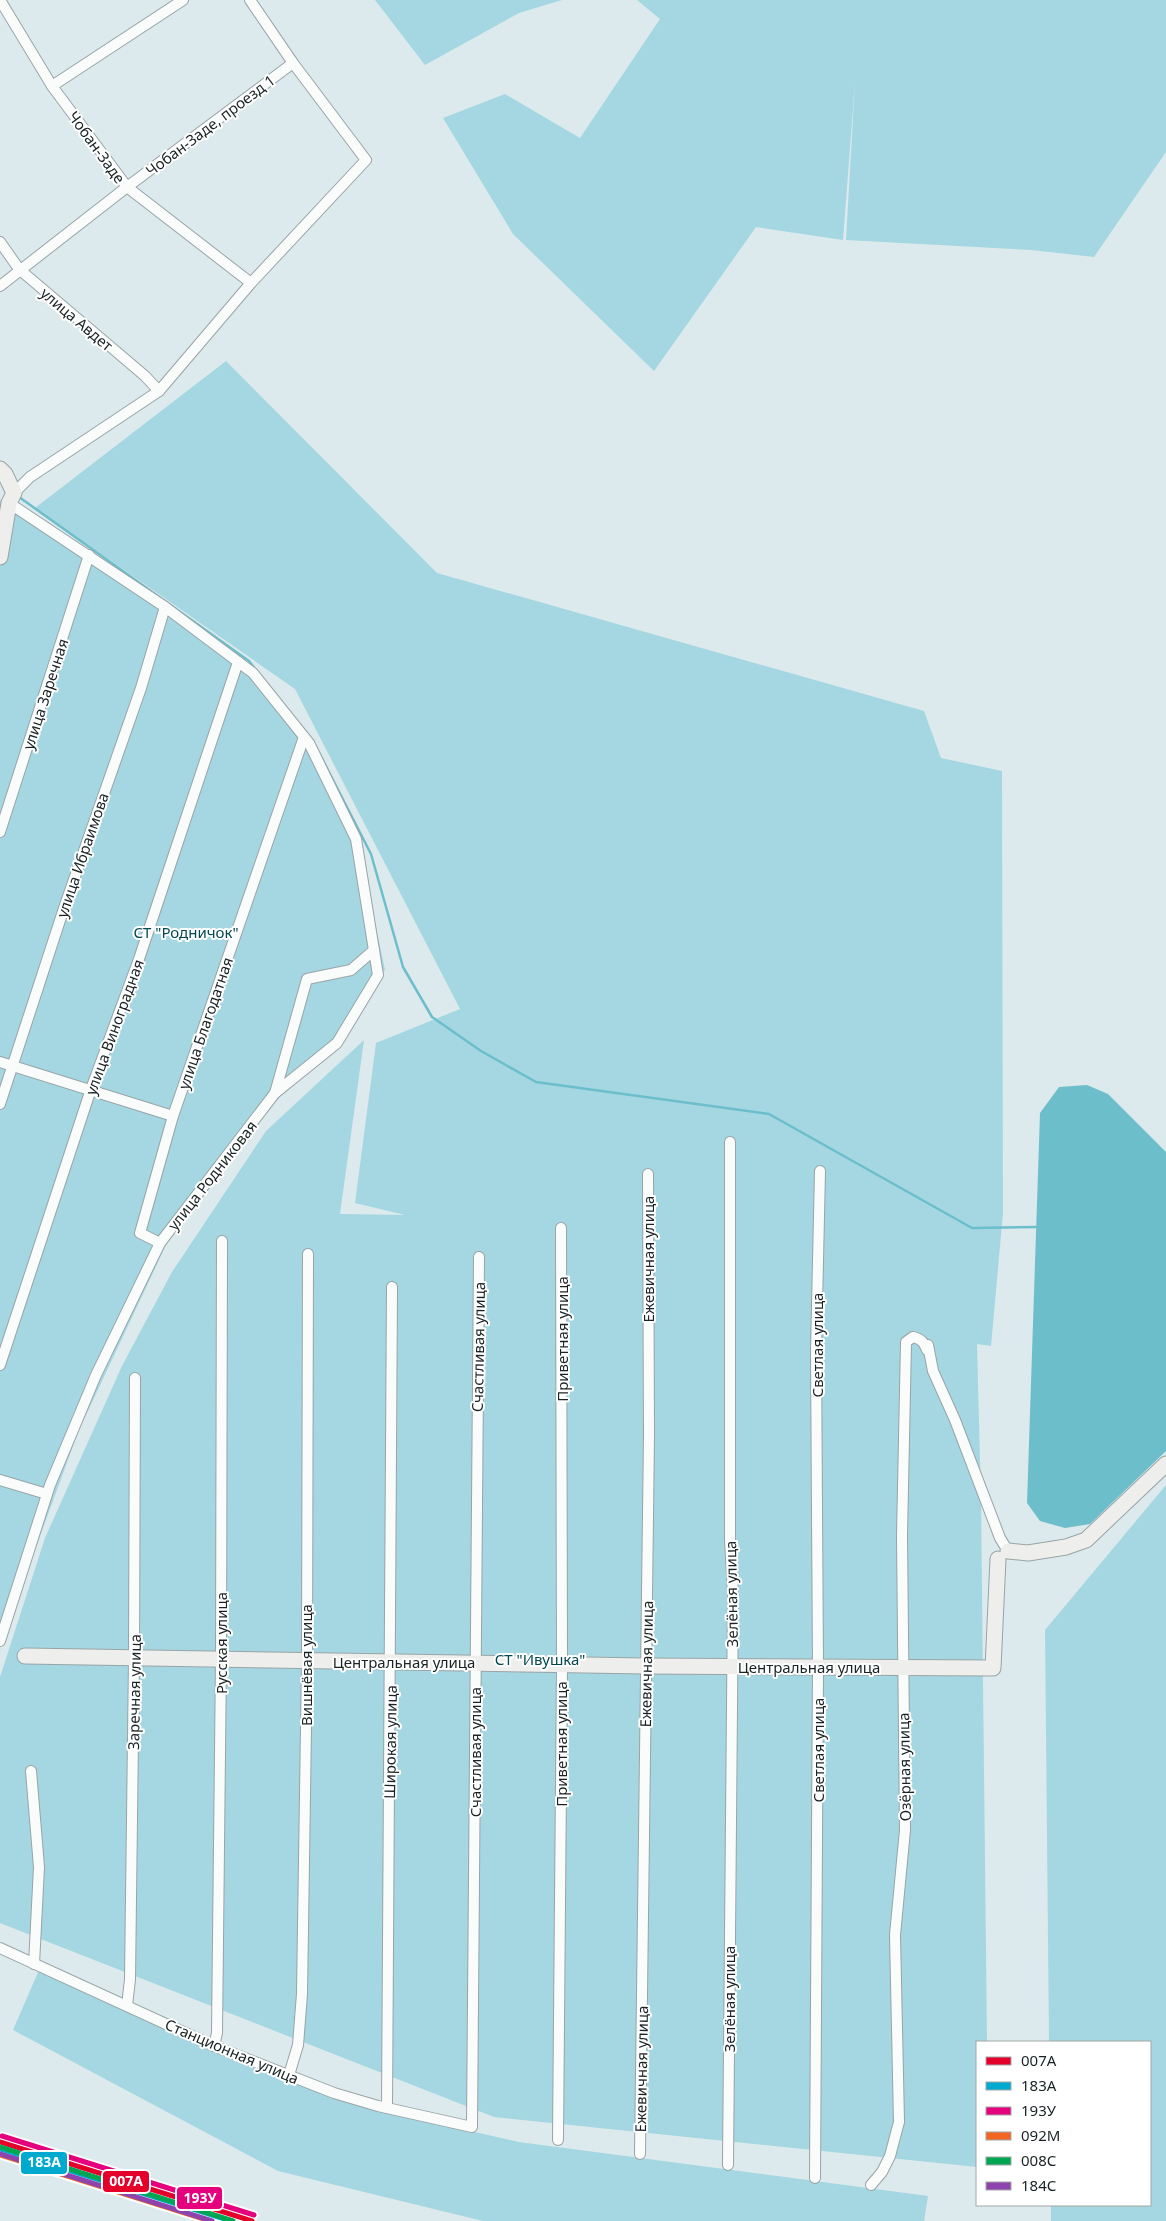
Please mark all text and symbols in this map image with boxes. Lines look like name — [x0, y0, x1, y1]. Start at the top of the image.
street label: Чобан-Заде, проезд 1 — [141, 70, 279, 180]
street label: Чобан-Заде — [64, 107, 130, 187]
street label: улица Авдет — [37, 283, 117, 355]
street label: улица Заречная — [18, 636, 72, 752]
street label: улица Ибраимова — [51, 790, 113, 920]
park label: СТ "Родничок" — [133, 922, 239, 942]
street label: улица Благодатная — [173, 954, 237, 1092]
street label: улица Виноградная — [80, 956, 148, 1098]
street label: улица Родниковая — [163, 1116, 261, 1234]
street label: Ежевичная улица — [638, 1196, 658, 1322]
street label: Приветная улица — [552, 1276, 572, 1402]
street label: Счастливая улица — [467, 1282, 489, 1412]
street label: Светлая улица — [807, 1293, 827, 1397]
street label: Зелёная улица — [720, 1541, 742, 1647]
street label: Русская улица — [211, 1592, 231, 1694]
street label: Ежевичная улица — [635, 1600, 657, 1728]
street label: Вишнёвая улица — [296, 1604, 316, 1726]
street label: Заречная улица — [123, 1634, 145, 1750]
park label: СТ "Ивушка" — [495, 1649, 585, 1669]
street label: Центральная улица — [333, 1652, 475, 1672]
street label: Центральная улица — [738, 1657, 880, 1677]
street label: Приветная улица — [551, 1681, 571, 1807]
street label: Широкая улица — [379, 1685, 401, 1799]
street label: Счастливая улица — [465, 1687, 485, 1817]
street label: Светлая улица — [808, 1698, 828, 1802]
street label: Озёрная улица — [893, 1712, 915, 1822]
street label: Зелёная улица — [719, 1946, 739, 2052]
street label: Ежевичная улица — [630, 2005, 652, 2133]
street label: Станционная улица — [162, 2014, 302, 2088]
legend — [976, 2041, 1151, 2206]
text: 007А — [1021, 2050, 1057, 2070]
text: 183А — [1021, 2075, 1057, 2095]
text: 193У — [1021, 2100, 1057, 2120]
text: 092М — [1021, 2125, 1060, 2145]
text: 008С — [1021, 2150, 1056, 2170]
line badge: 183А — [20, 2151, 68, 2175]
text: 183А — [27, 2152, 61, 2171]
line badge: 007А — [102, 2170, 150, 2193]
text: 007А — [109, 2171, 143, 2190]
text: 184С — [1021, 2175, 1056, 2195]
line badge: 193У — [176, 2186, 223, 2210]
text: 193У — [183, 2188, 217, 2207]

